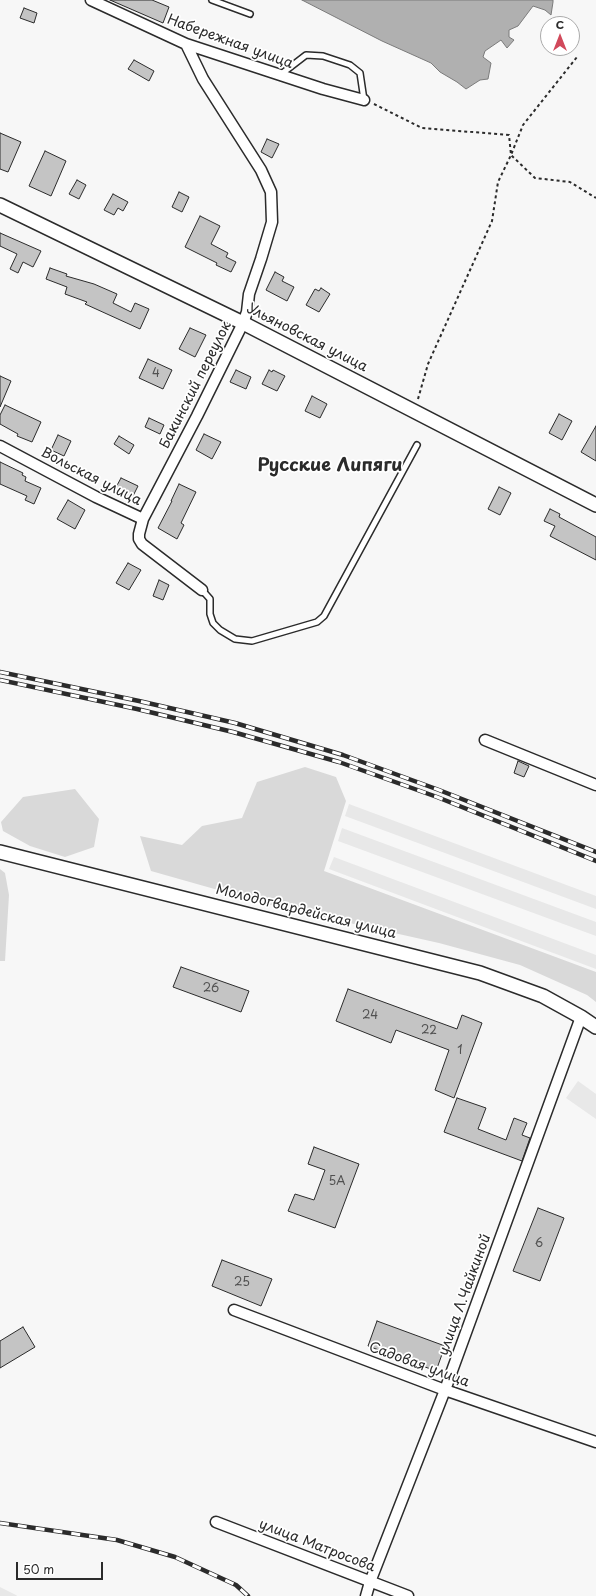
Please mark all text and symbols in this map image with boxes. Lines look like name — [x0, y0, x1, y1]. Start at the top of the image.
street label: Набережная улица — [165, 11, 295, 73]
north arrow — [540, 16, 580, 56]
text: С — [556, 16, 564, 33]
street label: Ульяновская улица — [244, 300, 370, 376]
street label: Бакинский переулок — [157, 318, 235, 452]
house number: 4 — [152, 367, 160, 381]
street label: Вольская улица — [38, 444, 144, 510]
district label: Русские Липяги — [257, 455, 403, 477]
street label: Молодогвардейская улица — [214, 881, 398, 943]
house number: 26 — [203, 982, 219, 996]
house number: 24 — [362, 1009, 378, 1023]
house number: 22 — [421, 1024, 437, 1038]
house number: 1 — [457, 1044, 463, 1058]
house number: 5А — [329, 1175, 345, 1189]
street label: улица Л.Чайкиной — [435, 1232, 495, 1358]
house number: 6 — [535, 1237, 543, 1251]
house number: 25 — [234, 1276, 250, 1290]
street label: Садовая улица — [366, 1339, 472, 1391]
street label: улица Матросова — [256, 1516, 378, 1576]
scale bar — [18, 1554, 105, 1580]
text: 50 m — [23, 1560, 54, 1578]

